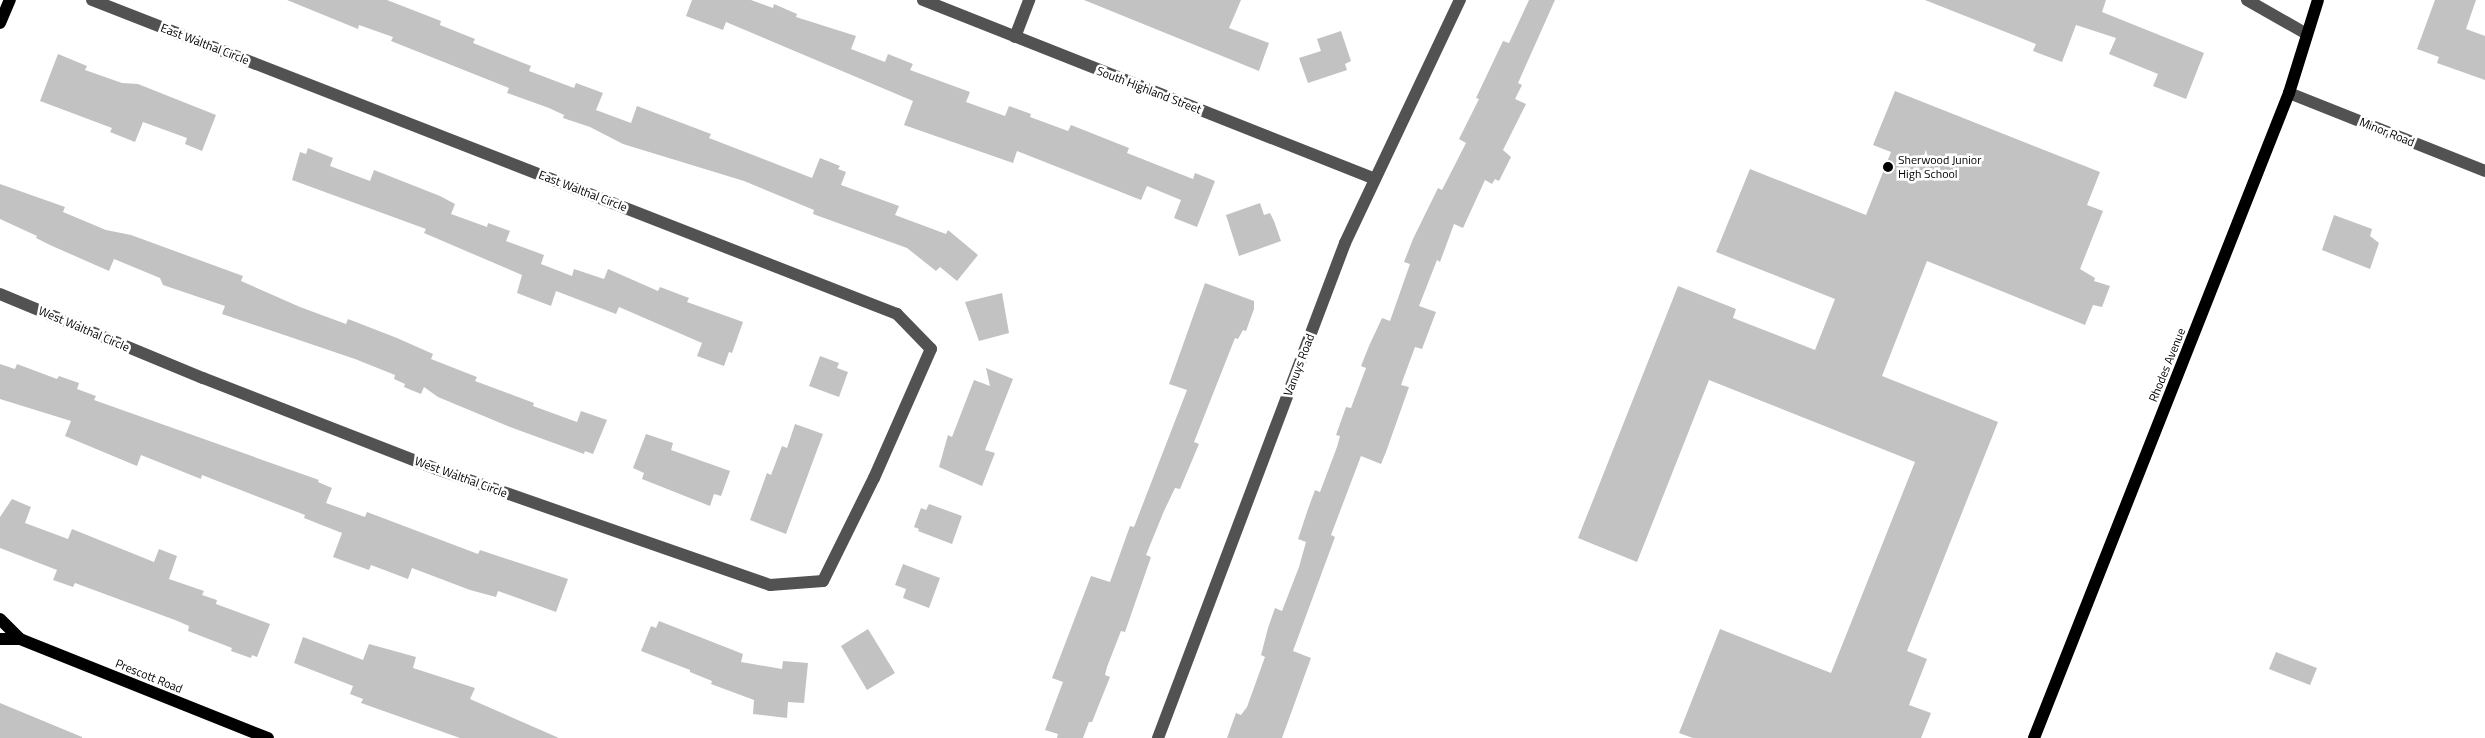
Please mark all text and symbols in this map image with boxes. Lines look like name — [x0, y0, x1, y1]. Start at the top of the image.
street label: East Walthal Circle — [159, 20, 251, 68]
street label: South Highland Street — [1095, 63, 1203, 117]
street label: Minor Road — [2357, 114, 2417, 150]
place label: Sherwood Junior High School — [1898, 153, 1981, 181]
marker: Sherwood Junior High School — [1882, 161, 1894, 173]
street label: East Walthal Circle — [537, 167, 629, 215]
street label: West Walthal Circle — [36, 303, 132, 355]
street label: Rhodes Avenue — [2146, 326, 2188, 404]
street label: Vanuys Road — [1281, 332, 1317, 398]
street label: West Walthal Circle — [413, 454, 509, 500]
street label: Prescott Road — [113, 656, 185, 696]

